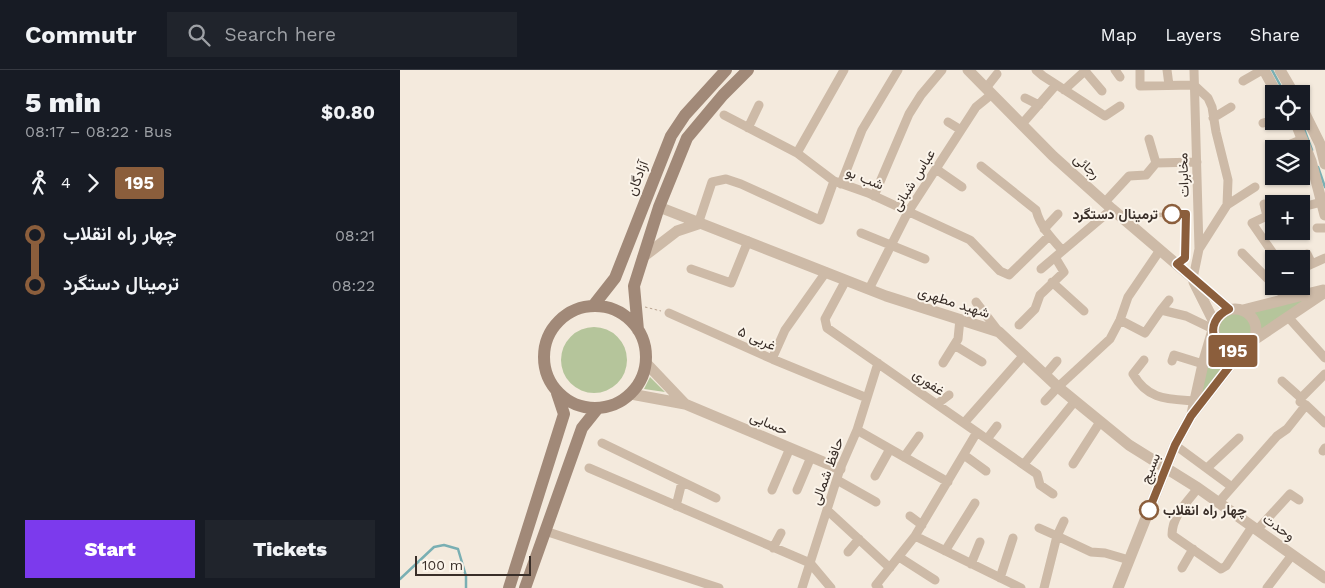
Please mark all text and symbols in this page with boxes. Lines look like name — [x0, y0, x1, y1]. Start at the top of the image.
search box — [167, 12, 517, 57]
text: Commutr — [25, 21, 137, 49]
icon: search — [185, 21, 213, 49]
text: Search here — [225, 23, 336, 46]
text: Map — [1100, 24, 1137, 45]
text: Layers — [1165, 24, 1222, 45]
text: Share — [1250, 24, 1300, 45]
map controls — [1265, 85, 1310, 295]
button: locate — [1265, 85, 1310, 130]
text: 5 min — [25, 86, 101, 119]
text: $0.80 — [321, 101, 375, 124]
text: 08:17 – 08:22 · Bus — [25, 122, 172, 141]
button: layers — [1265, 140, 1310, 185]
street label: عباس شبانی — [888, 146, 939, 214]
street label: رجائی — [1070, 150, 1104, 183]
street label: مخابرات — [1174, 152, 1193, 198]
street label: آزادگان — [623, 157, 653, 198]
street label: شب بو — [843, 163, 886, 194]
icon: walk — [25, 169, 53, 197]
icon: forward — [79, 169, 107, 197]
text: 195 — [125, 172, 154, 193]
text: 4 — [61, 173, 71, 192]
button: + — [1265, 195, 1310, 240]
marker: ترمینال دستگرد — [1162, 204, 1182, 224]
place label: ترمینال دستگرد — [1072, 206, 1159, 223]
text: چهار راه انقلاب — [63, 222, 177, 245]
text: 08:21 — [335, 226, 375, 245]
button: − — [1265, 250, 1310, 295]
text: ترمینال دستگرد — [63, 272, 179, 295]
text: 08:22 — [332, 276, 375, 295]
street label: شهید مطهری — [916, 283, 992, 322]
street label: ۵ غربی — [735, 323, 778, 354]
line badge: 195 — [1204, 335, 1262, 367]
text: 195 — [1218, 340, 1248, 361]
street label: غفوری — [909, 365, 948, 399]
street label: حسابی — [747, 408, 790, 439]
street label: حافظ شمالی — [807, 435, 848, 507]
street label: بسیج — [1137, 450, 1166, 487]
marker: چهار راه انقلاب — [1139, 500, 1159, 520]
place label: چهار راه انقلاب — [1163, 502, 1247, 520]
street label: وحدت — [1259, 510, 1298, 544]
button: Start — [25, 520, 195, 578]
button: Tickets — [205, 520, 375, 578]
scale bar — [415, 553, 531, 576]
text: 100 m — [422, 557, 463, 573]

